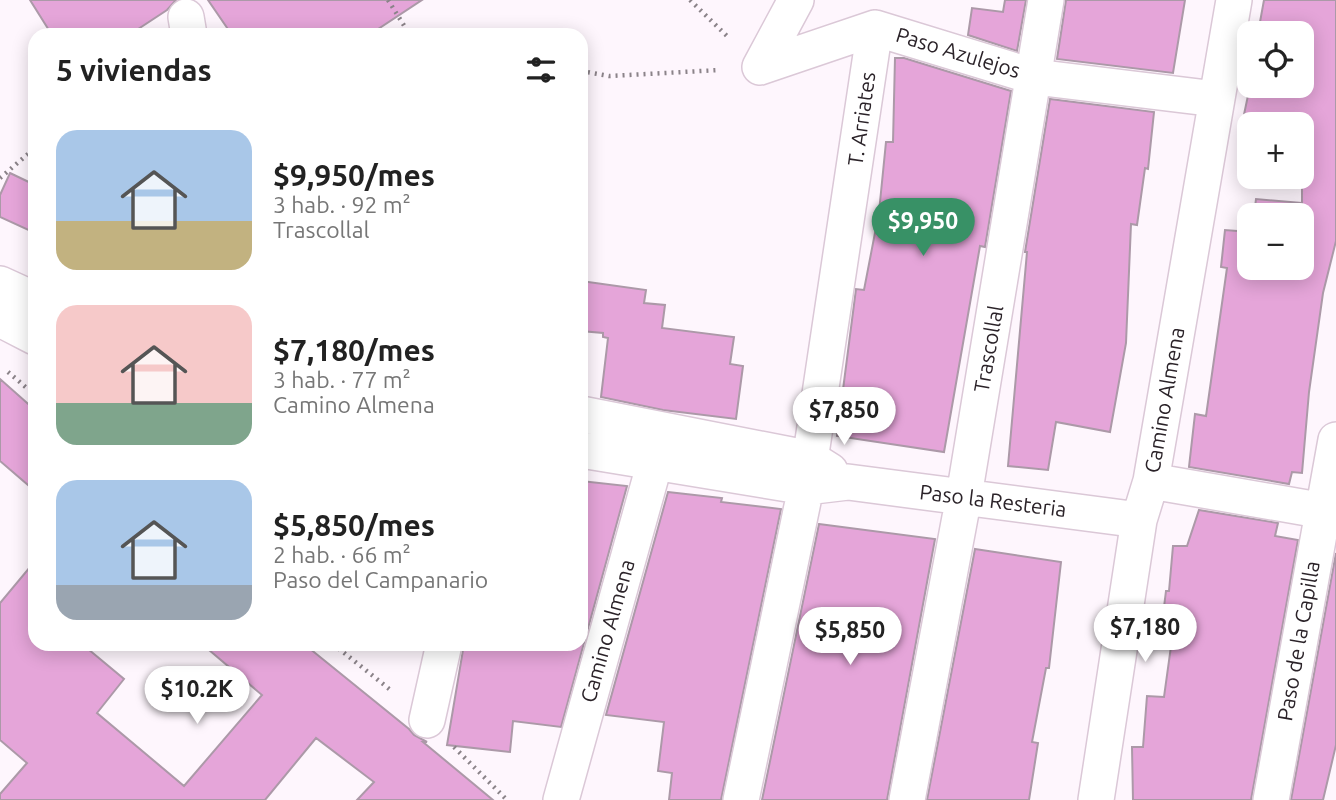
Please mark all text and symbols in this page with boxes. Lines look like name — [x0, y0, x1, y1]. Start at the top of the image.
map controls — [1237, 21, 1314, 280]
button: locate — [1237, 21, 1314, 98]
street label: Paso Azulejos — [893, 22, 1023, 82]
icon: filters — [522, 51, 560, 89]
text: 5 viviendas — [56, 53, 212, 87]
street label: T. Arriates — [843, 70, 879, 167]
button: + — [1237, 112, 1314, 189]
icon: home — [112, 158, 196, 242]
text: $9,950/mes — [273, 158, 435, 192]
text: 3 hab. · 92 m² — [273, 192, 411, 217]
pin: $9,950 — [866, 198, 980, 258]
button: − — [1237, 203, 1314, 280]
text: $9,950 — [888, 208, 958, 233]
text: Trascollal — [273, 217, 370, 242]
street label: Trascollal — [969, 303, 1007, 394]
street label: Camino Almena — [1139, 325, 1189, 475]
icon: home — [112, 333, 196, 417]
text: $7,180/mes — [273, 333, 435, 367]
text: 3 hab. · 77 m² — [273, 367, 411, 392]
pin: $7,850 — [787, 388, 901, 447]
text: Camino Almena — [273, 392, 435, 417]
text: $7,850 — [809, 397, 879, 422]
street label: Paso la Resteria — [918, 479, 1068, 521]
icon: home — [112, 508, 196, 592]
text: $5,850/mes — [273, 508, 435, 542]
text: 2 hab. · 66 m² — [273, 542, 411, 567]
street label: Camino Almena — [575, 556, 639, 705]
street label: Paso de la Capilla — [1272, 559, 1324, 723]
text: Paso del Campanario — [273, 567, 488, 592]
pin: $7,180 — [1088, 604, 1202, 664]
pin: $5,850 — [793, 608, 907, 667]
text: $7,180 — [1110, 614, 1180, 639]
text: $5,850 — [815, 617, 885, 642]
pin: $10.2K — [140, 666, 254, 726]
text: $10.2K — [161, 676, 233, 701]

